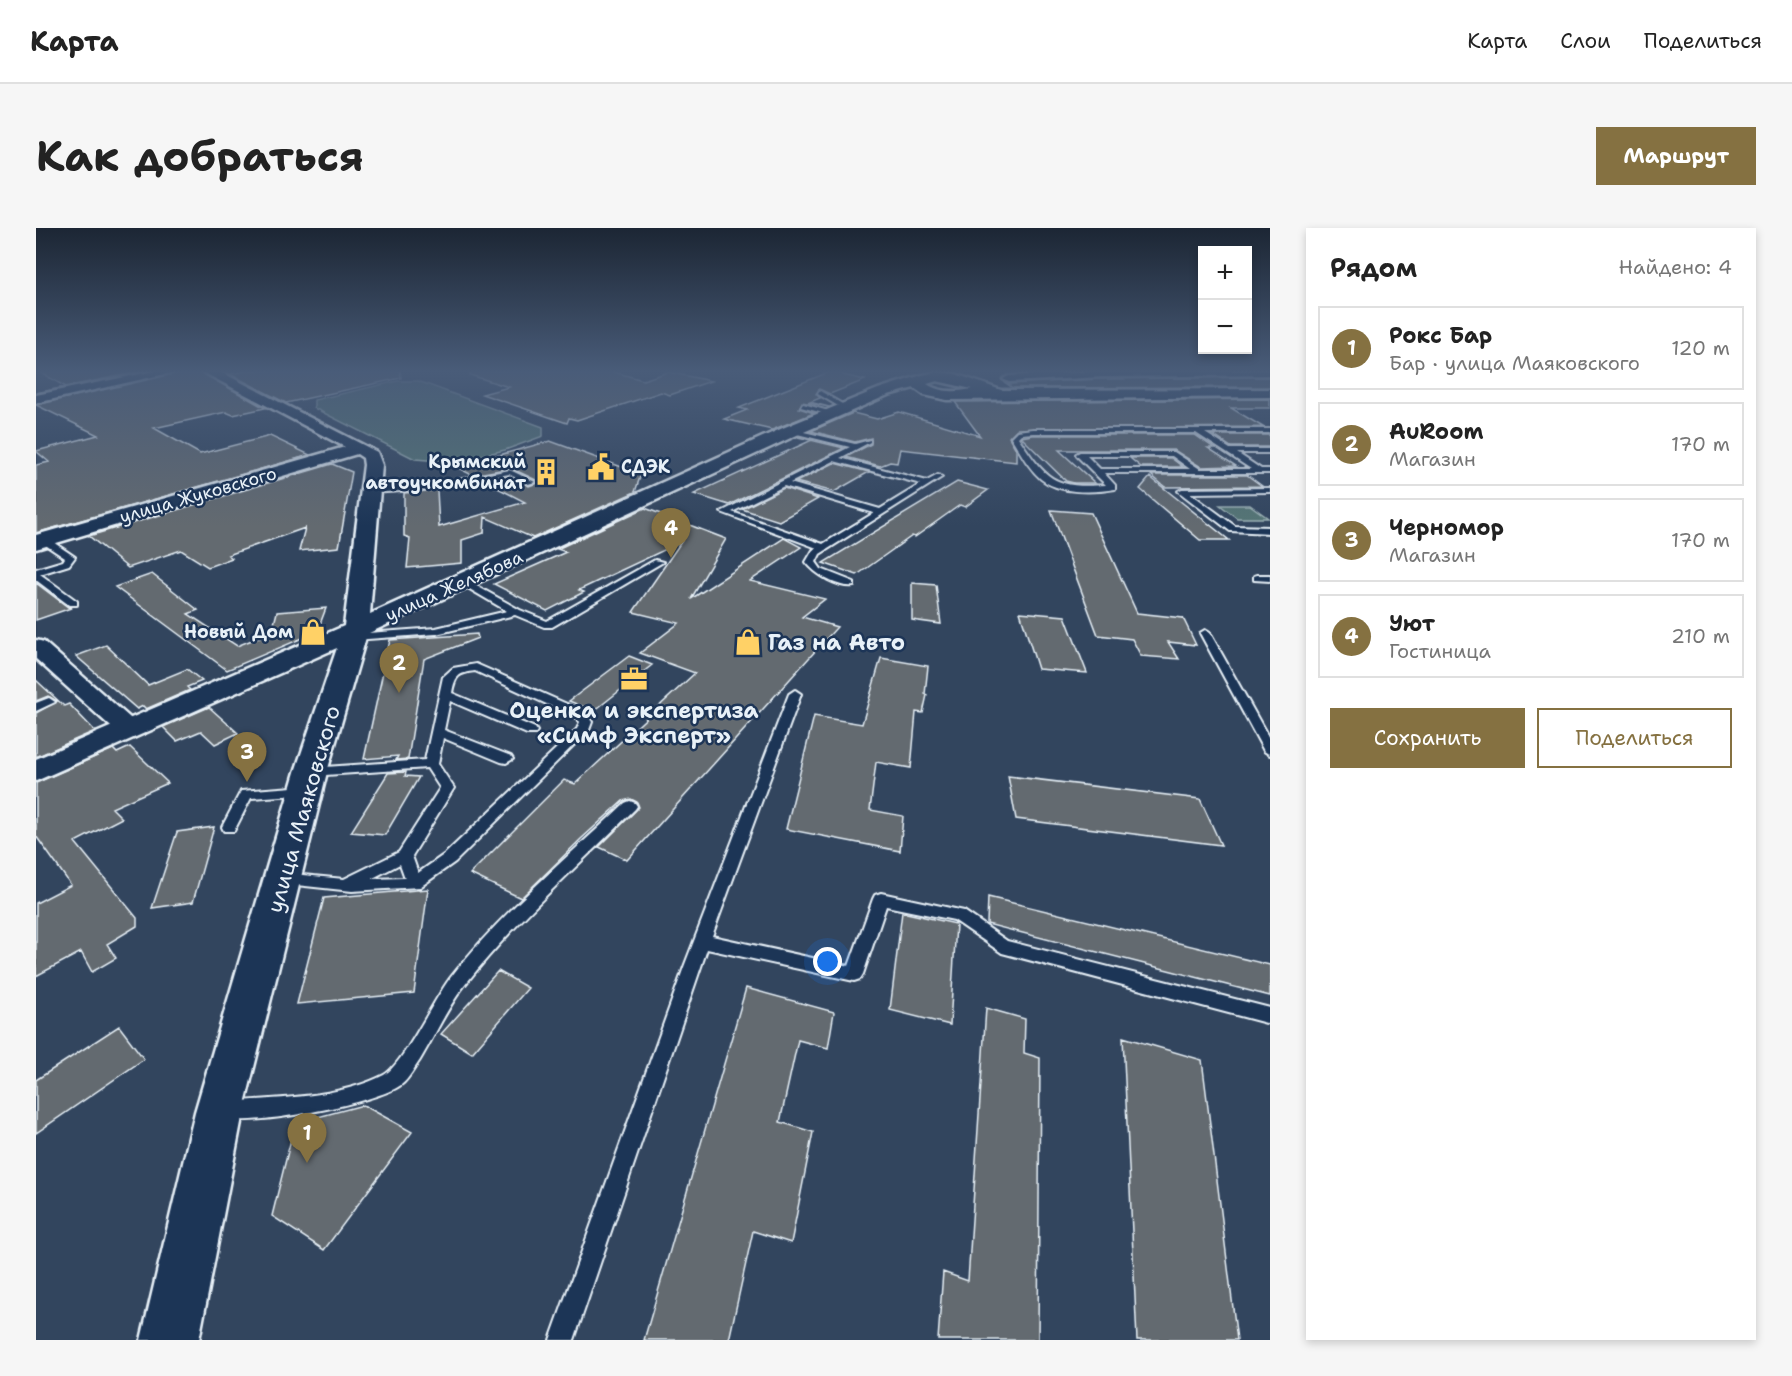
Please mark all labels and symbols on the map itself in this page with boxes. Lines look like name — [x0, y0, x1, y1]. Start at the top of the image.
place label: Крымский автоучкомбинат — [366, 450, 527, 495]
public building icon: СДЭК — [586, 452, 616, 482]
place label: СДЭК — [621, 455, 671, 479]
building icon: Крымский автоучкомбинат — [531, 457, 561, 487]
street label: улица Жуковского — [117, 461, 279, 529]
pin: 4 — [652, 508, 690, 558]
street label: улица Желябова — [381, 545, 527, 627]
shop icon: Новый Дом — [298, 617, 328, 647]
place label: Новый Дом — [184, 620, 293, 644]
shop icon: Газ на Авто — [733, 627, 763, 657]
place label: Газ на Авто — [768, 628, 905, 657]
pin: 2 — [380, 644, 418, 693]
office icon: Оценка и экспертиза «Симф Эксперт» — [619, 664, 649, 694]
place label: Оценка и экспертиза «Симф Эксперт» — [509, 696, 759, 750]
street label: улица Маяковского — [260, 702, 347, 916]
pin: 3 — [228, 732, 266, 782]
your location — [813, 947, 842, 976]
pin: 1 — [288, 1114, 326, 1163]

